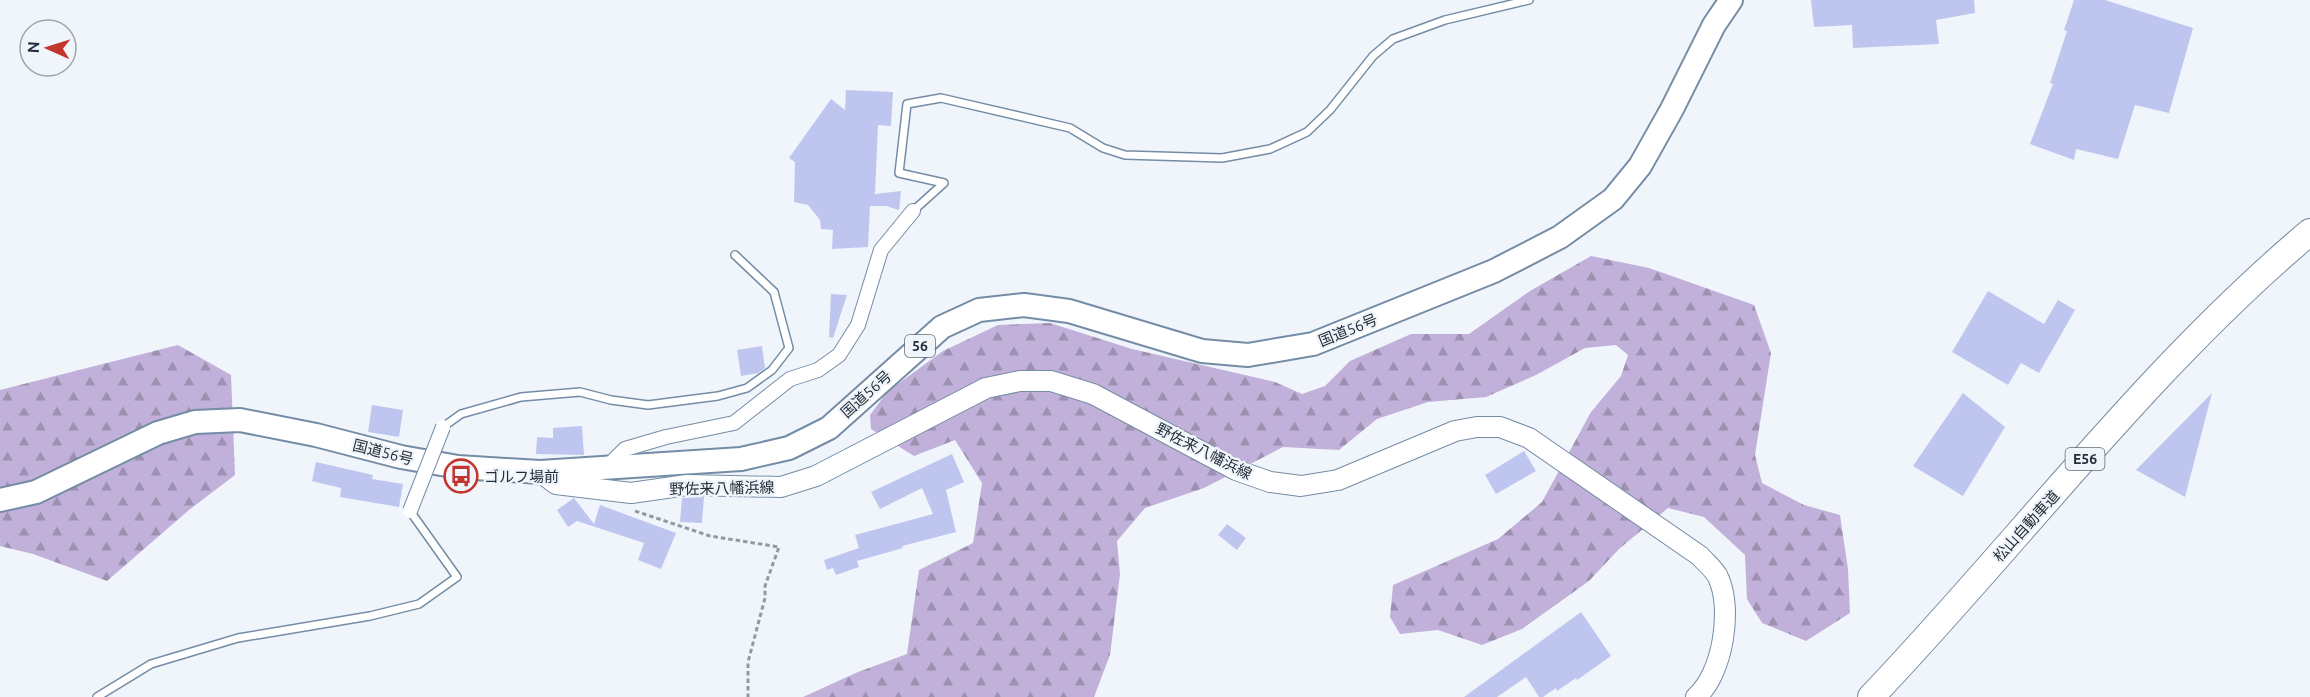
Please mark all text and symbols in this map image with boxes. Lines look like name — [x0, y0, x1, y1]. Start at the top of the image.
north arrow — [18, 18, 78, 78]
text: N — [24, 41, 42, 54]
street label: 国道56号 — [1316, 311, 1380, 349]
road number: 56 — [905, 335, 935, 357]
street label: 国道56号 — [837, 367, 895, 421]
street label: 野佐来八幡浜線 — [1153, 420, 1255, 482]
street label: 国道56号 — [351, 436, 415, 468]
road number: E56 — [2066, 448, 2104, 470]
bus stop icon: ゴルフ場前 — [443, 458, 479, 494]
place label: ゴルフ場前 — [484, 468, 559, 485]
street label: 野佐来八幡浜線 — [669, 479, 775, 497]
street label: 松山自動車道 — [1990, 487, 2062, 565]

